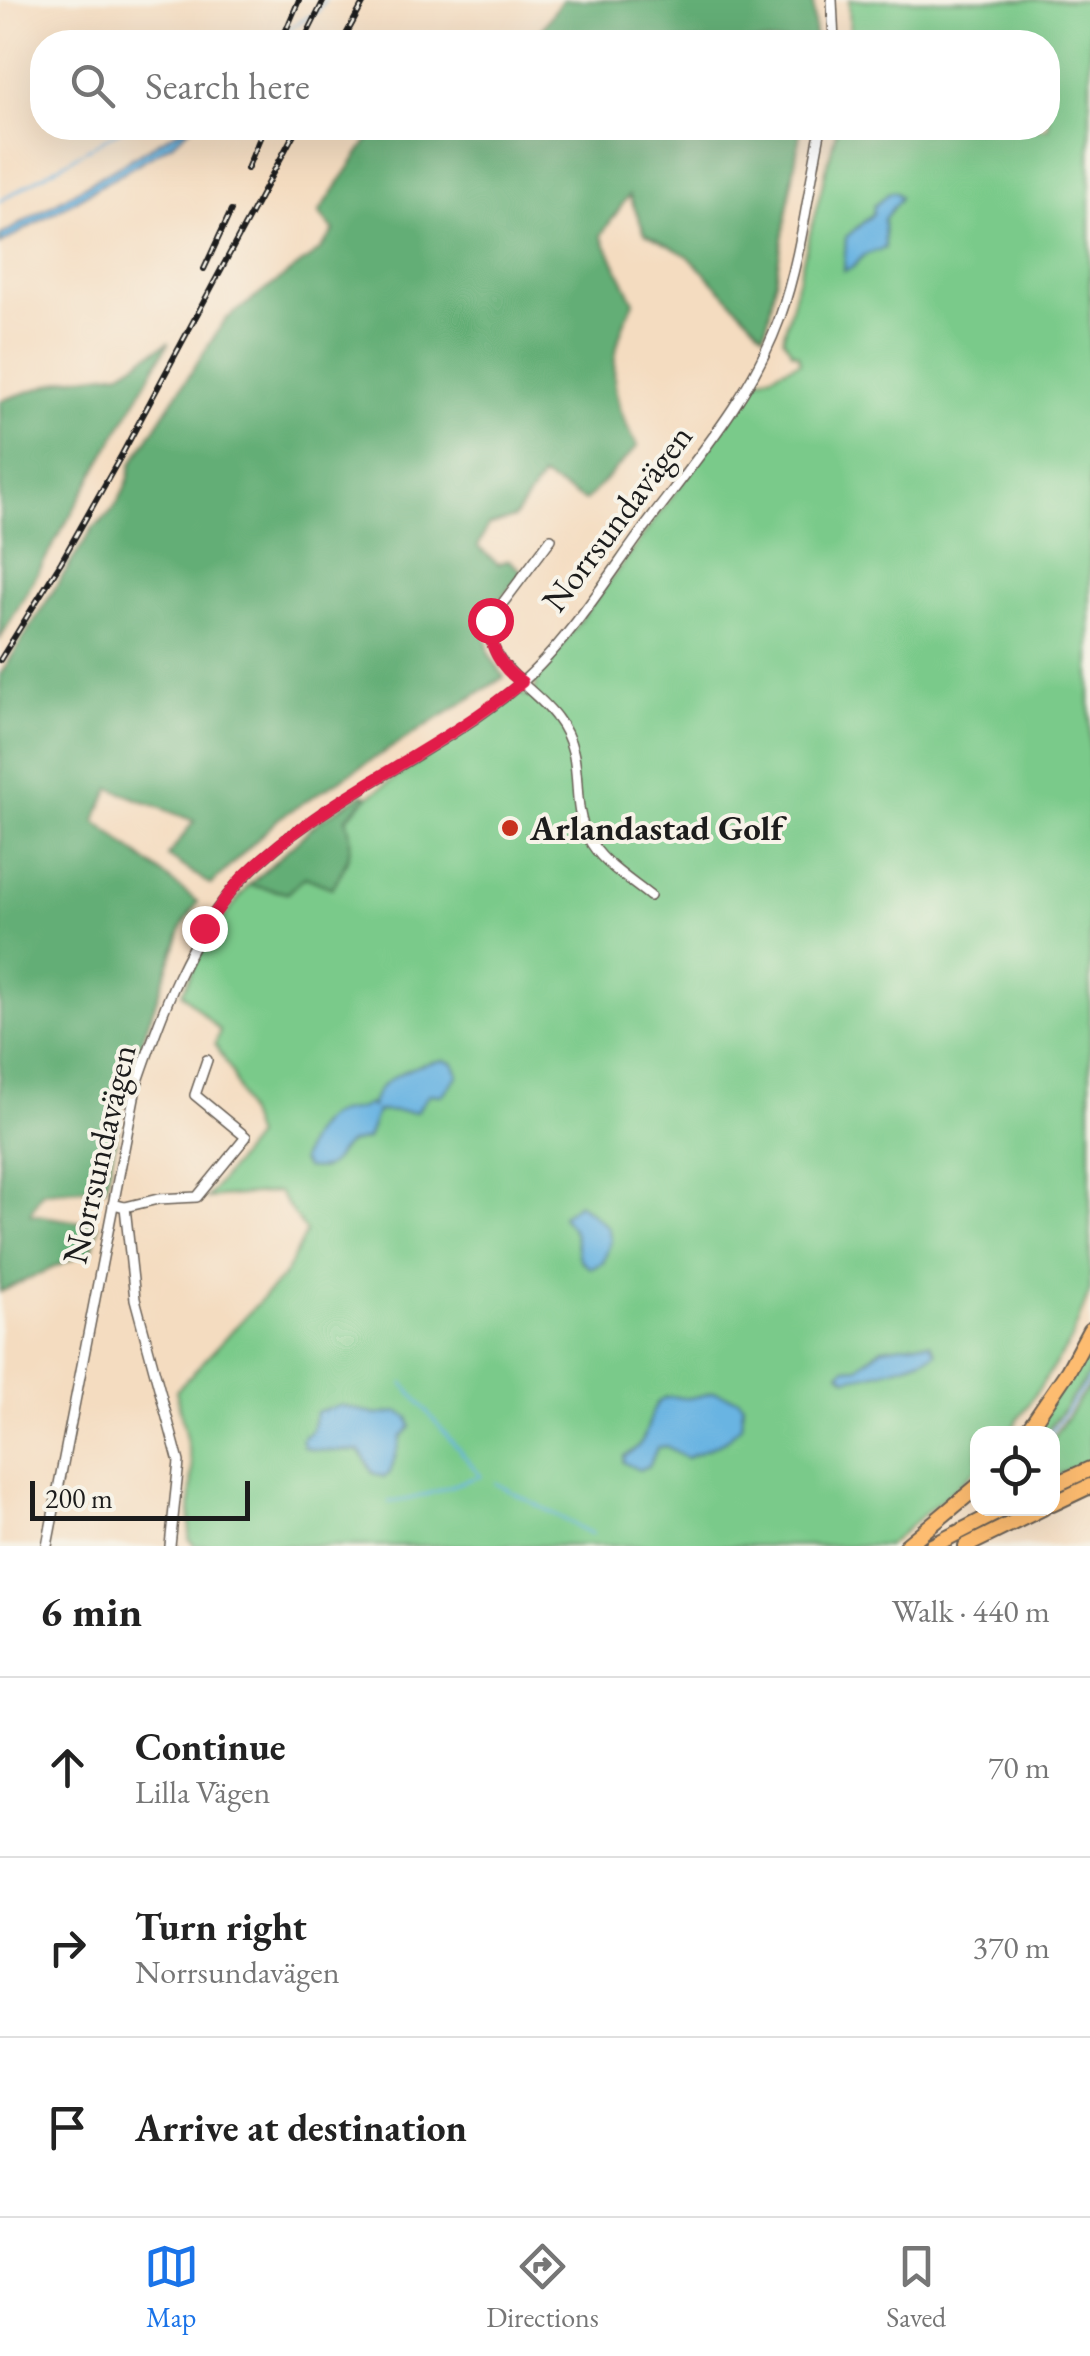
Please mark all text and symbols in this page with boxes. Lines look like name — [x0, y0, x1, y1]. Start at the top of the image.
search box — [30, 30, 1060, 140]
icon: search — [65, 58, 120, 113]
text: Search here — [145, 61, 310, 110]
street label: Norrsundavägen — [531, 415, 702, 621]
route start — [468, 598, 514, 644]
place label: Arlandastad Golf — [529, 805, 787, 850]
marker: Arlandastad Golf — [499, 817, 521, 839]
route end — [182, 906, 228, 952]
street label: Norrsundavägen — [51, 1040, 146, 1268]
map controls — [970, 1426, 1060, 1516]
button: locate — [970, 1426, 1060, 1516]
scale bar — [30, 1476, 250, 1520]
text: 200 m — [45, 1480, 113, 1516]
text: 6 min — [40, 1584, 142, 1639]
text: Walk · 440 m — [892, 1590, 1050, 1632]
text: Continue — [135, 1722, 286, 1771]
icon: ahead — [40, 1740, 95, 1795]
text: 70 m — [988, 1746, 1050, 1788]
text: Lilla Vägen — [135, 1771, 270, 1813]
text: Turn right — [135, 1902, 307, 1951]
icon: right — [40, 1920, 95, 1975]
text: 370 m — [973, 1926, 1050, 1968]
text: Norrsundavägen — [135, 1951, 340, 1993]
icon: arrive — [40, 2100, 95, 2155]
text: Arrive at destination — [135, 2103, 467, 2152]
tab: Map — [144, 2239, 199, 2335]
tab: Directions — [486, 2239, 599, 2335]
tab: Saved — [886, 2239, 946, 2335]

